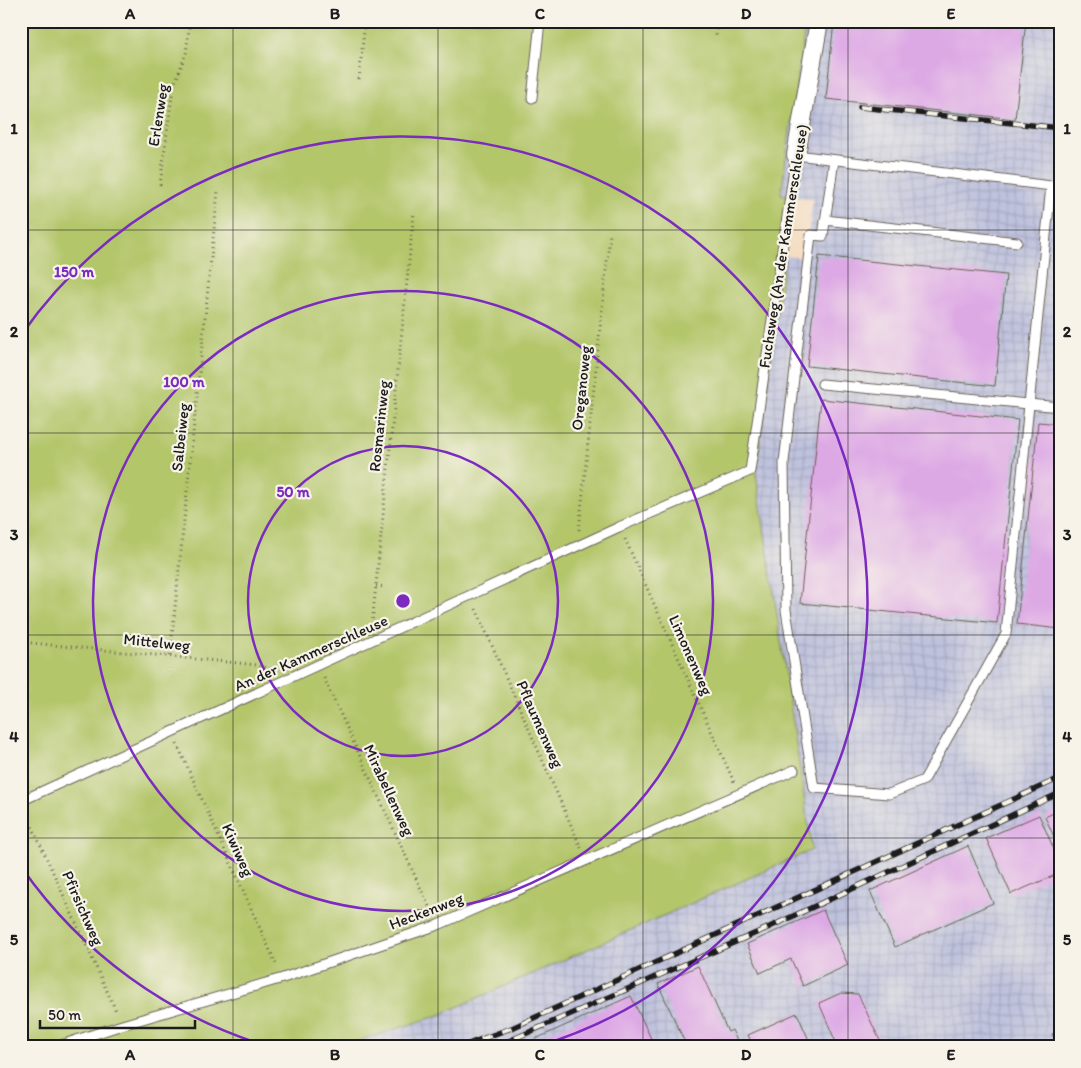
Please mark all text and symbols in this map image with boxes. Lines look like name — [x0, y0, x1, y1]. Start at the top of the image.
text: A — [124, 4, 136, 23]
text: B — [330, 4, 341, 23]
text: C — [535, 4, 546, 23]
text: D — [741, 4, 752, 23]
text: E — [947, 4, 956, 23]
street label: Erlenweg — [144, 82, 172, 148]
text: 1 — [10, 119, 18, 138]
text: 1 — [1063, 119, 1071, 138]
street label: Fuchsweg (An der Kammerschleuse) — [754, 123, 812, 369]
text: 150 m — [54, 263, 94, 281]
text: 2 — [10, 322, 19, 341]
text: 2 — [1063, 322, 1072, 341]
street label: Oreganoweg — [567, 344, 595, 431]
text: 100 m — [163, 373, 205, 391]
street label: Rosmarinweg — [365, 379, 393, 473]
street label: Salbeiweg — [167, 401, 193, 472]
text: 50 m — [276, 483, 310, 501]
text: 3 — [10, 525, 19, 544]
text: 3 — [1063, 525, 1072, 544]
centre of rings — [394, 592, 412, 610]
street label: An der Kammerschleuse — [231, 610, 391, 695]
street label: Limonenweg — [665, 612, 717, 699]
street label: Mittelweg — [123, 629, 192, 655]
street label: Pflaumenweg — [512, 677, 568, 771]
text: 4 — [9, 727, 19, 746]
text: 4 — [1062, 727, 1072, 746]
street label: Mirabellenweg — [360, 741, 419, 840]
street label: Kiwiweg — [218, 820, 258, 880]
street label: Pfirsichweg — [58, 868, 108, 949]
street label: Heckenweg — [386, 888, 467, 934]
text: 5 — [10, 930, 19, 949]
text: 5 — [1063, 930, 1072, 949]
scale bar — [40, 998, 195, 1030]
text: 50 m — [48, 1006, 81, 1024]
text: A — [124, 1045, 136, 1064]
text: B — [330, 1045, 341, 1064]
text: C — [535, 1045, 546, 1064]
text: D — [741, 1045, 752, 1064]
text: E — [947, 1045, 956, 1064]

